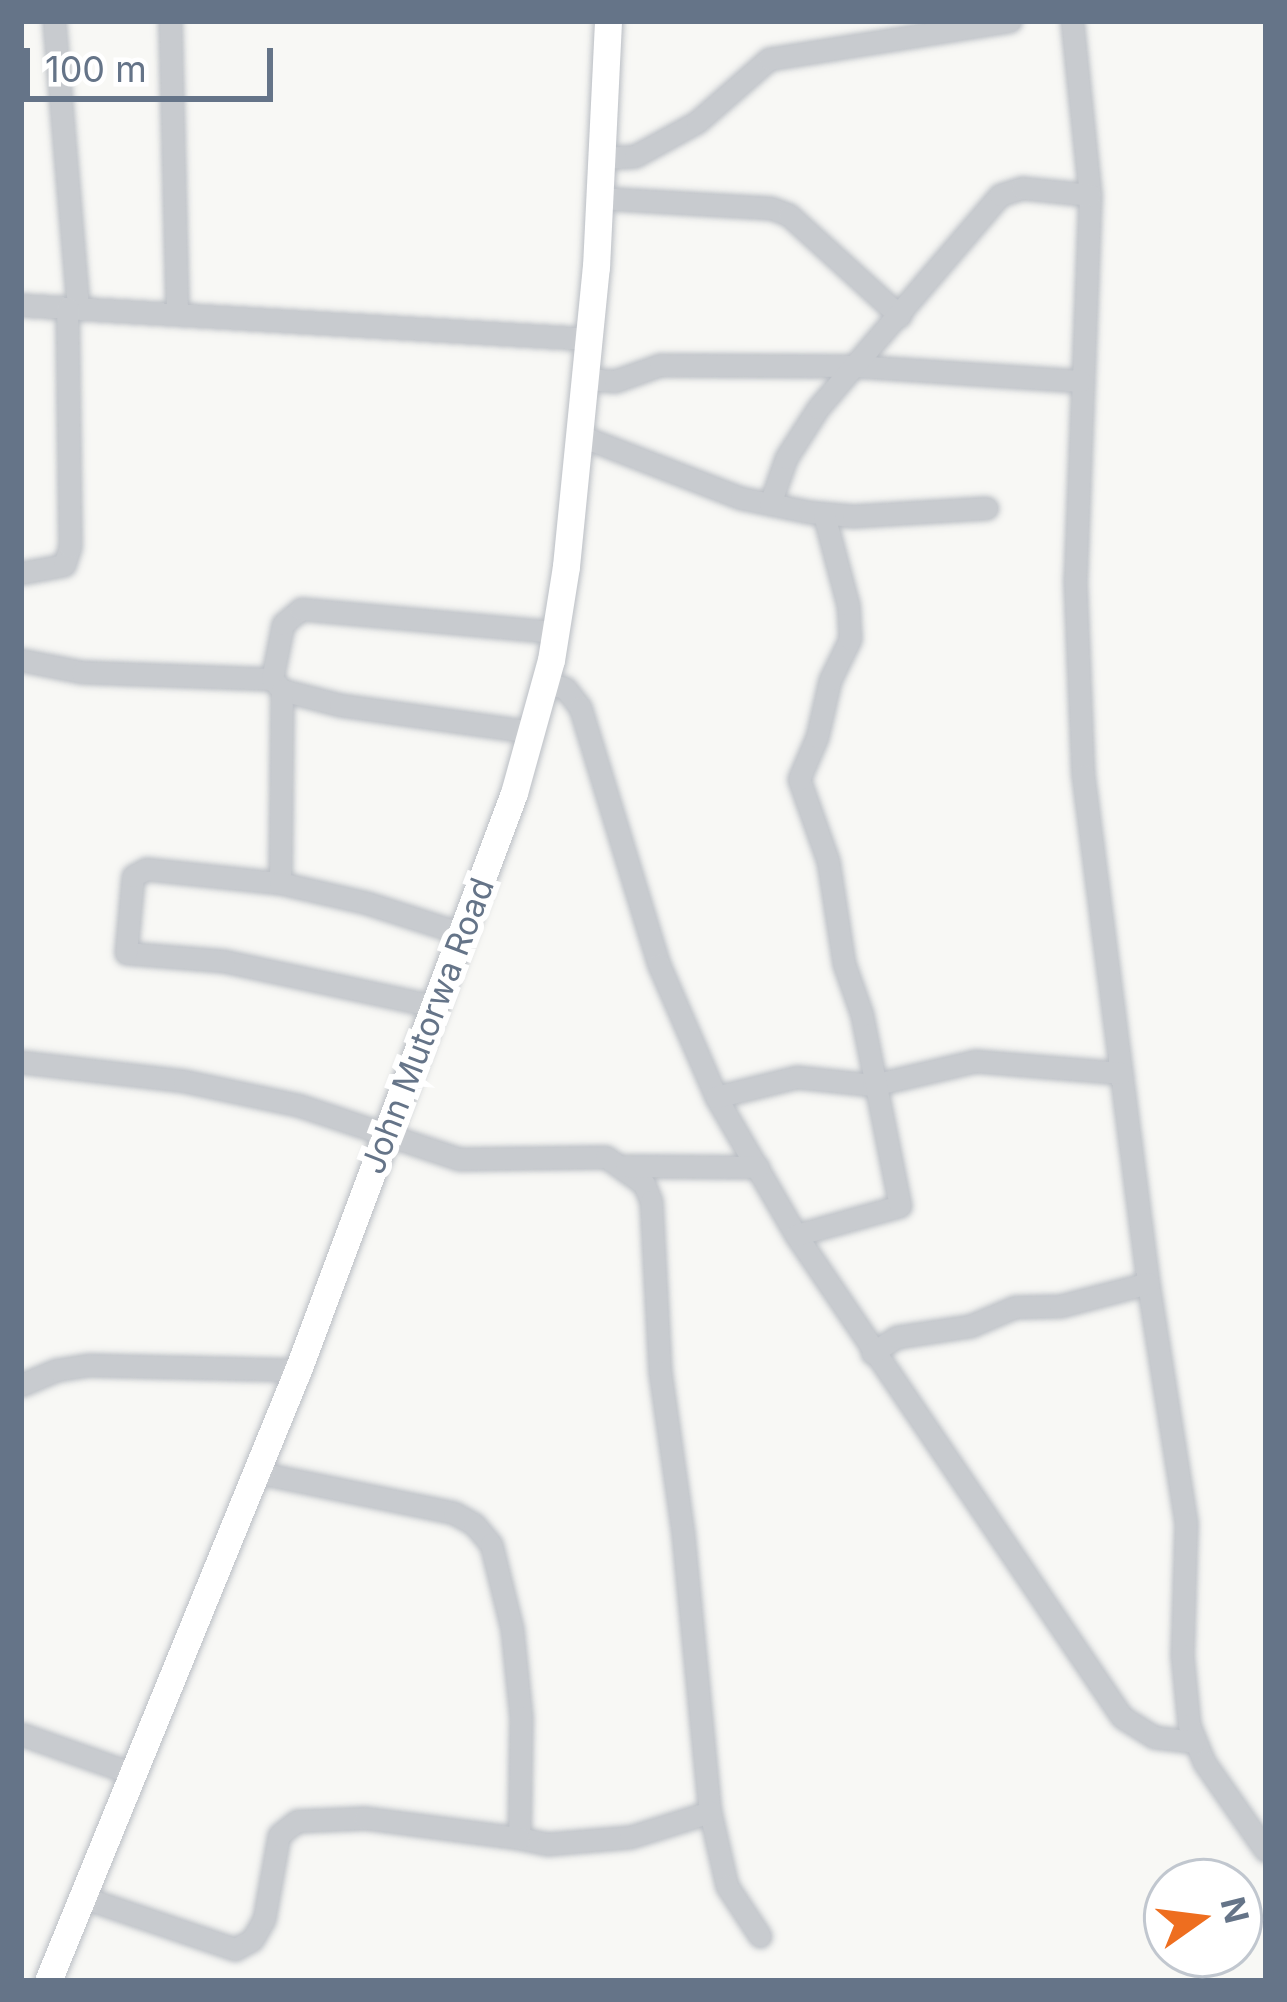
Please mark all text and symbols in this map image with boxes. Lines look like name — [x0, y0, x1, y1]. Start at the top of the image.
scale bar — [30, 24, 279, 98]
text: 100 m — [45, 47, 147, 91]
street label: John Mutorwa Road — [353, 873, 503, 1179]
north arrow — [1143, 1858, 1263, 1978]
text: N — [1213, 1893, 1257, 1927]

